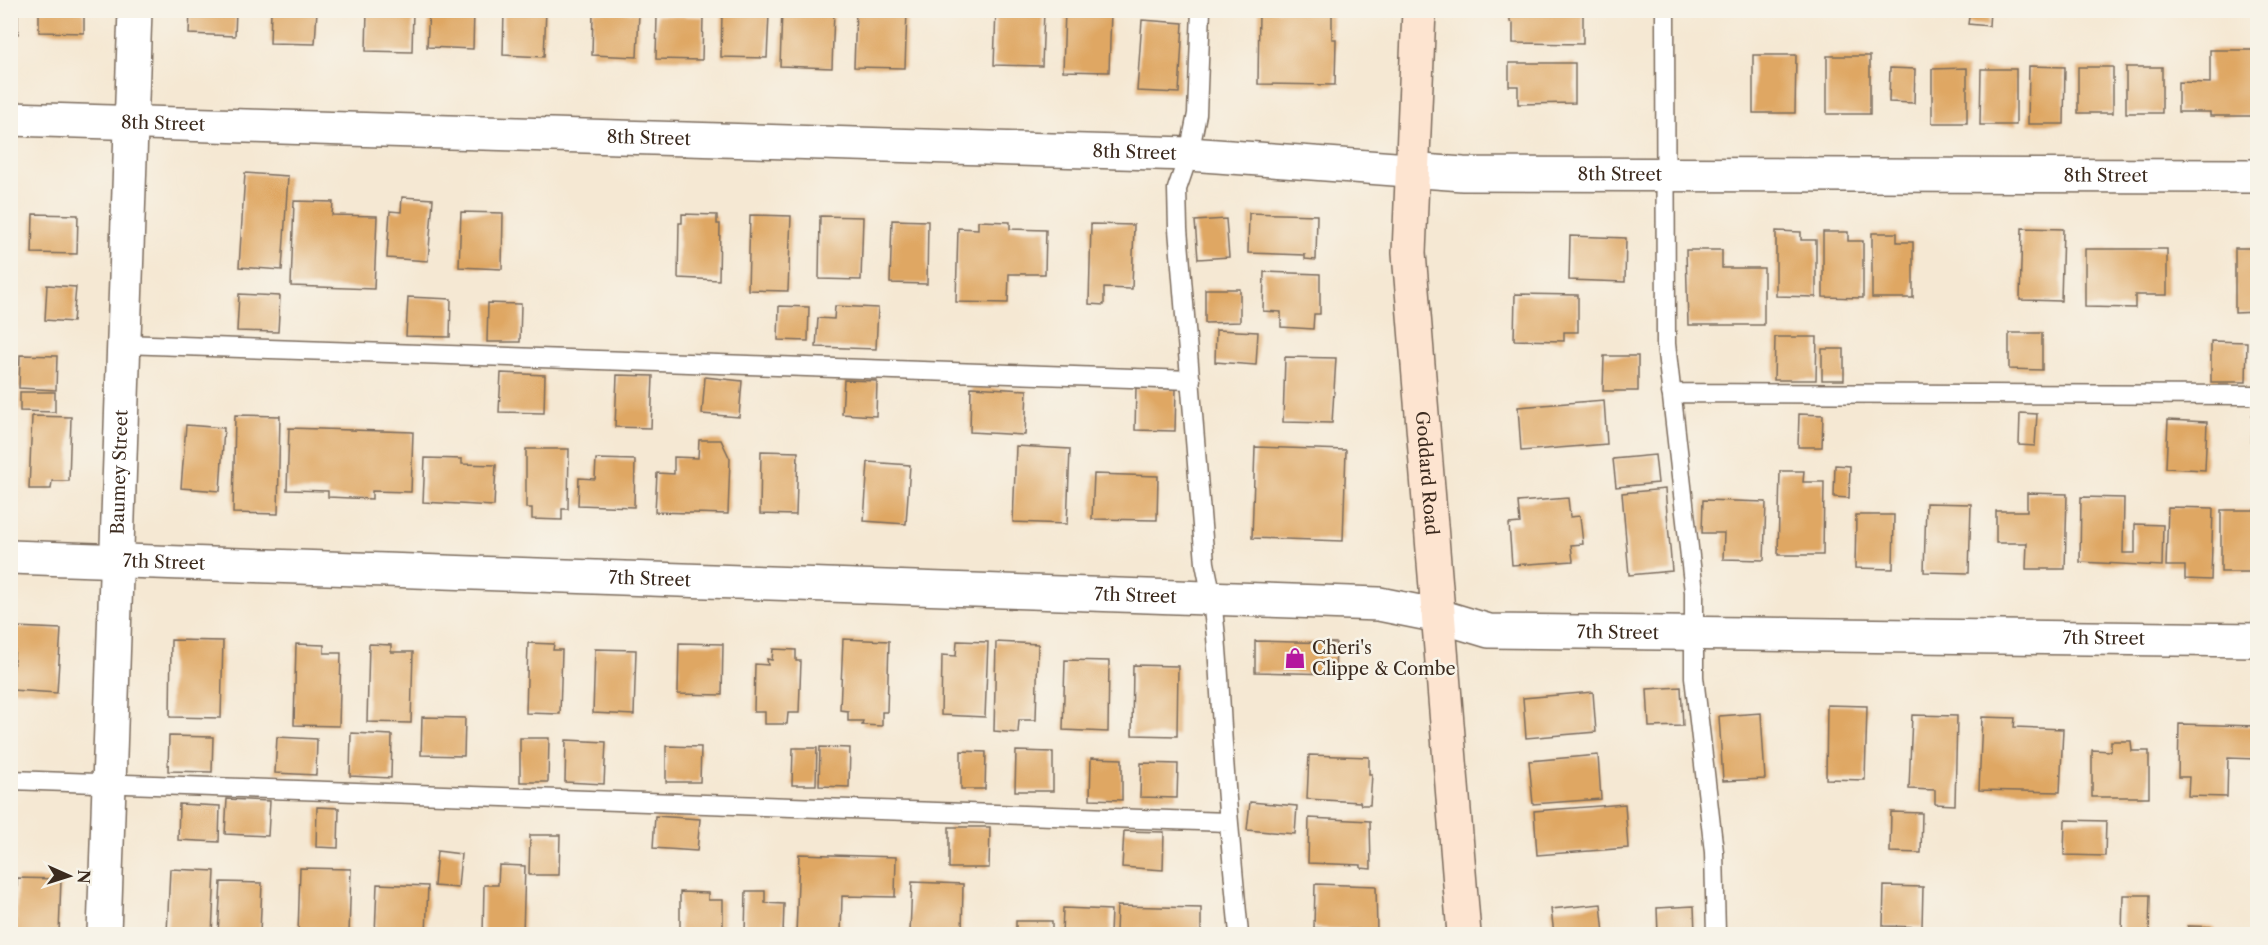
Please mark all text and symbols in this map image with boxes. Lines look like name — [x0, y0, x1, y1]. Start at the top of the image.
street label: 8th Street — [121, 111, 206, 136]
street label: 8th Street — [606, 126, 692, 150]
street label: 8th Street — [1092, 140, 1178, 165]
street label: 8th Street — [1578, 163, 1663, 186]
street label: 8th Street — [2064, 165, 2149, 187]
street label: Baumey Street — [106, 409, 133, 535]
street label: Goddard Road — [1411, 410, 1443, 536]
street label: 7th Street — [122, 550, 206, 575]
street label: 7th Street — [608, 567, 692, 591]
street label: 7th Street — [1094, 583, 1178, 608]
street label: 7th Street — [1576, 621, 1660, 644]
street label: 7th Street — [2062, 627, 2146, 650]
place label: Cheri's Clippe & Combe — [1312, 637, 1456, 680]
shop icon: Cheri's Clippe & Combe — [1283, 646, 1307, 670]
north arrow — [39, 846, 99, 906]
text: N — [74, 869, 94, 884]

